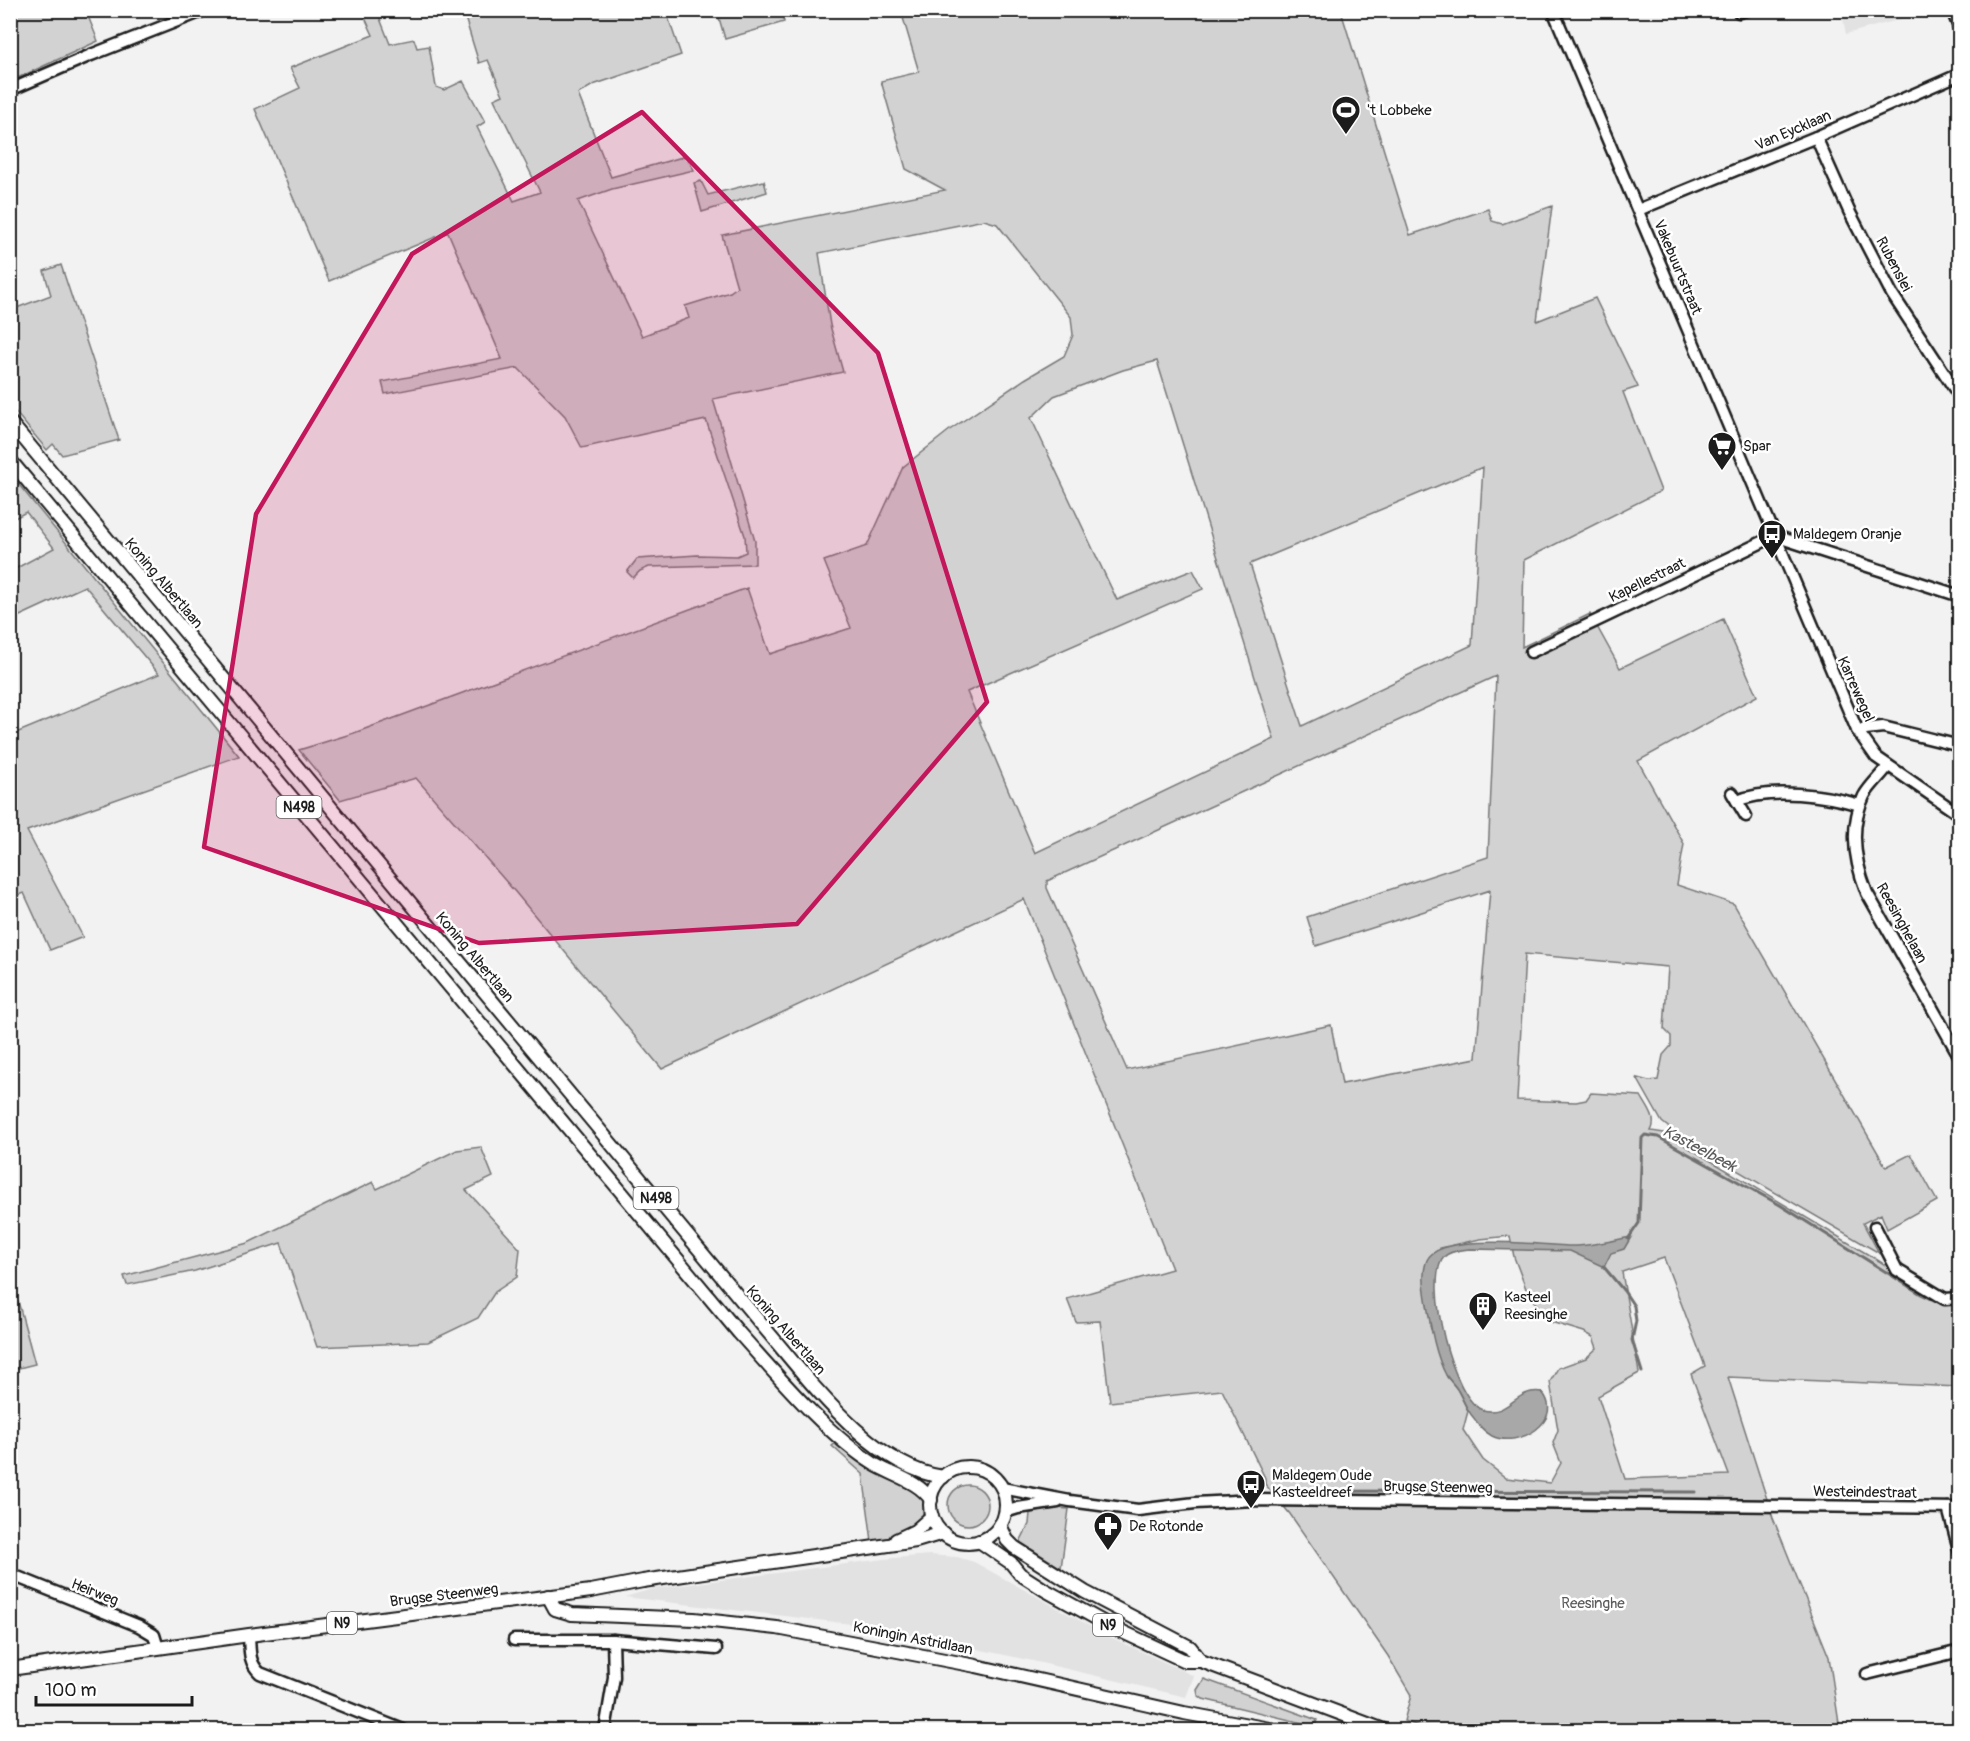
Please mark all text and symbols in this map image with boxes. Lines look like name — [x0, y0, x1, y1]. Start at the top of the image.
sports icon: 't Lobbeke — [1330, 94, 1362, 136]
place label: 't Lobbeke — [1367, 101, 1432, 120]
street label: Van Eycklaan — [1752, 106, 1834, 155]
street label: Vakebuurtstraat — [1649, 217, 1706, 318]
street label: Rubenslei — [1871, 234, 1916, 295]
supermarket icon: Spar — [1706, 430, 1738, 472]
place label: Spar — [1743, 437, 1772, 456]
bus stop icon: Maldegem Oranje — [1756, 518, 1788, 560]
place label: Maldegem Oranje — [1793, 525, 1902, 544]
street label: Koning Albertlaan — [120, 534, 207, 632]
street label: Kapellestraat — [1606, 553, 1689, 607]
street label: Karrewegel — [1833, 653, 1878, 725]
road number: N498 — [276, 796, 322, 818]
street label: Reesinghelaan — [1872, 880, 1931, 967]
street label: Koning Albertlaan — [431, 908, 518, 1006]
water label: Kasteelbeek — [1659, 1121, 1741, 1177]
road number: N498 — [634, 1187, 678, 1209]
street label: Koning Albertlaan — [742, 1282, 830, 1379]
place label: Kasteel Reesinghe — [1504, 1288, 1568, 1324]
building icon: Kasteel Reesinghe — [1467, 1290, 1499, 1332]
place label: Maldegem Oude Kasteeldreef — [1272, 1466, 1372, 1502]
bus stop icon: Maldegem Oude Kasteeldreef — [1235, 1468, 1267, 1510]
street label: Brugse Steenweg — [1383, 1477, 1493, 1498]
street label: Westeindestraat — [1813, 1482, 1918, 1503]
pharmacy icon: De Rotonde — [1092, 1510, 1124, 1552]
place label: De Rotonde — [1129, 1517, 1204, 1536]
street label: Heirweg — [68, 1574, 121, 1611]
street label: Brugse Steenweg — [389, 1579, 499, 1612]
park label: Reesinghe — [1561, 1594, 1625, 1613]
road number: N9 — [327, 1612, 357, 1634]
road number: N9 — [1093, 1614, 1123, 1636]
street label: Koningin Astridlaan — [851, 1618, 974, 1659]
scale bar — [36, 1669, 192, 1707]
text: 100 m — [45, 1679, 97, 1702]

